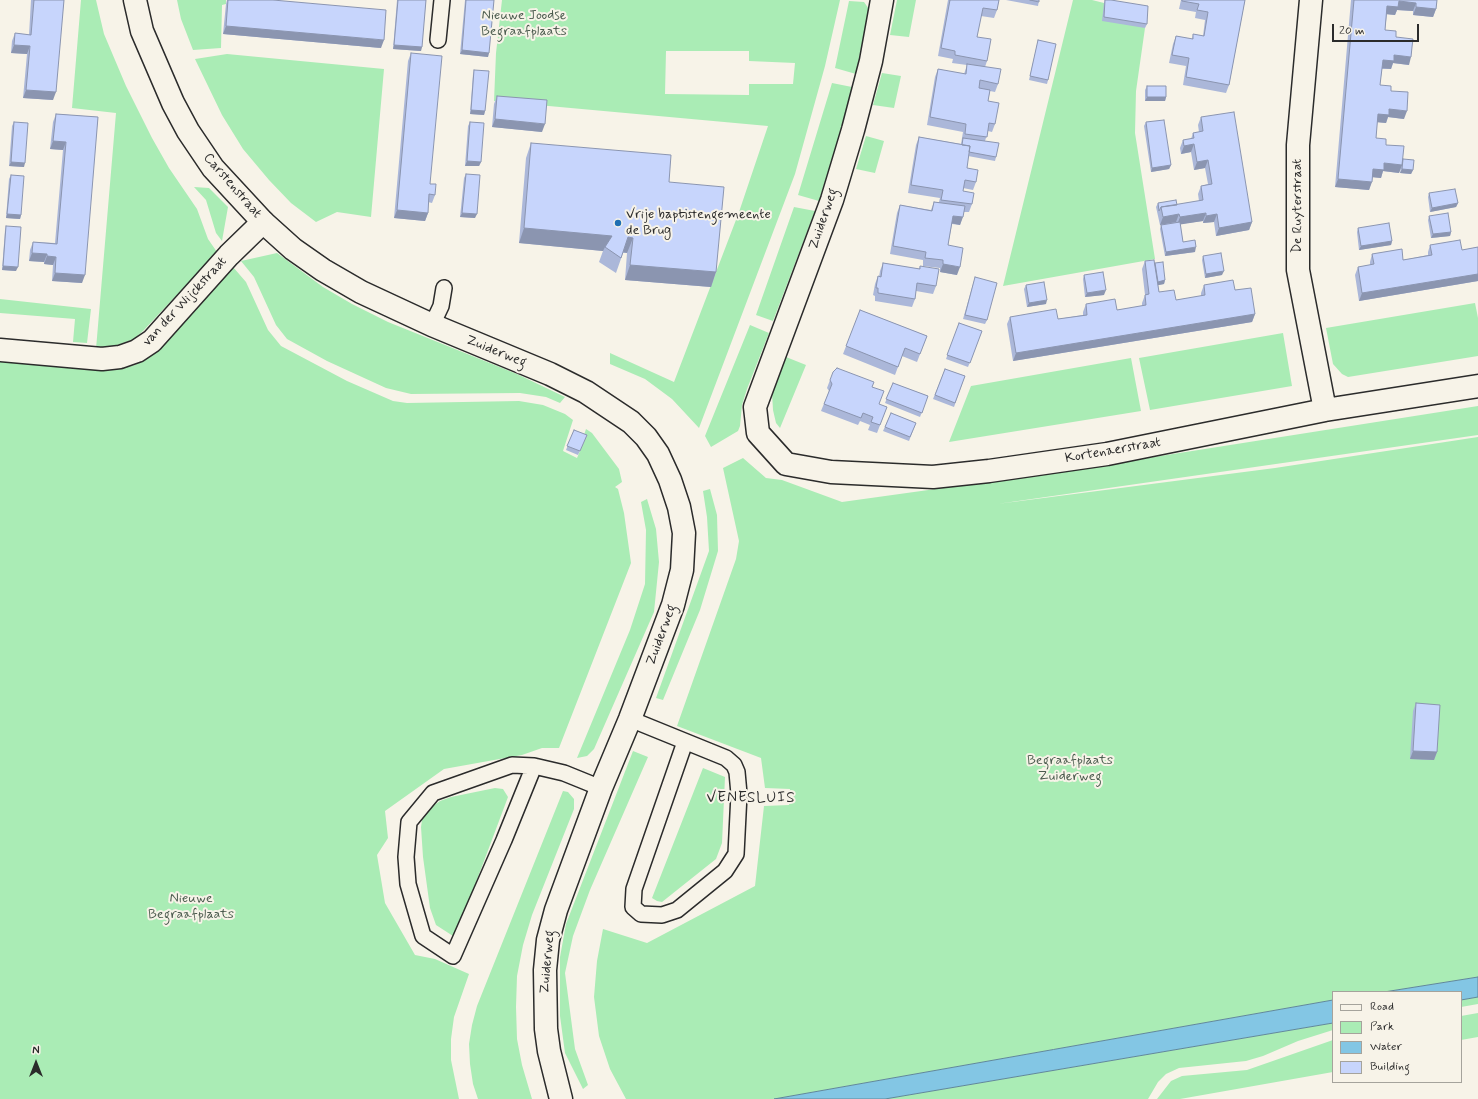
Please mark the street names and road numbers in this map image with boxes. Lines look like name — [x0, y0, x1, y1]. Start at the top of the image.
street label: Carstenstraat — [199, 150, 265, 222]
street label: De Ruyterstraat — [1290, 159, 1306, 253]
street label: Zuiderweg — [806, 186, 842, 252]
street label: van der Wijckstraat — [139, 254, 231, 350]
street label: Zuiderweg — [463, 332, 529, 372]
street label: Kortenaerstraat — [1064, 434, 1162, 468]
street label: Zuiderweg — [643, 602, 681, 668]
street label: Zuiderweg — [537, 929, 559, 995]

